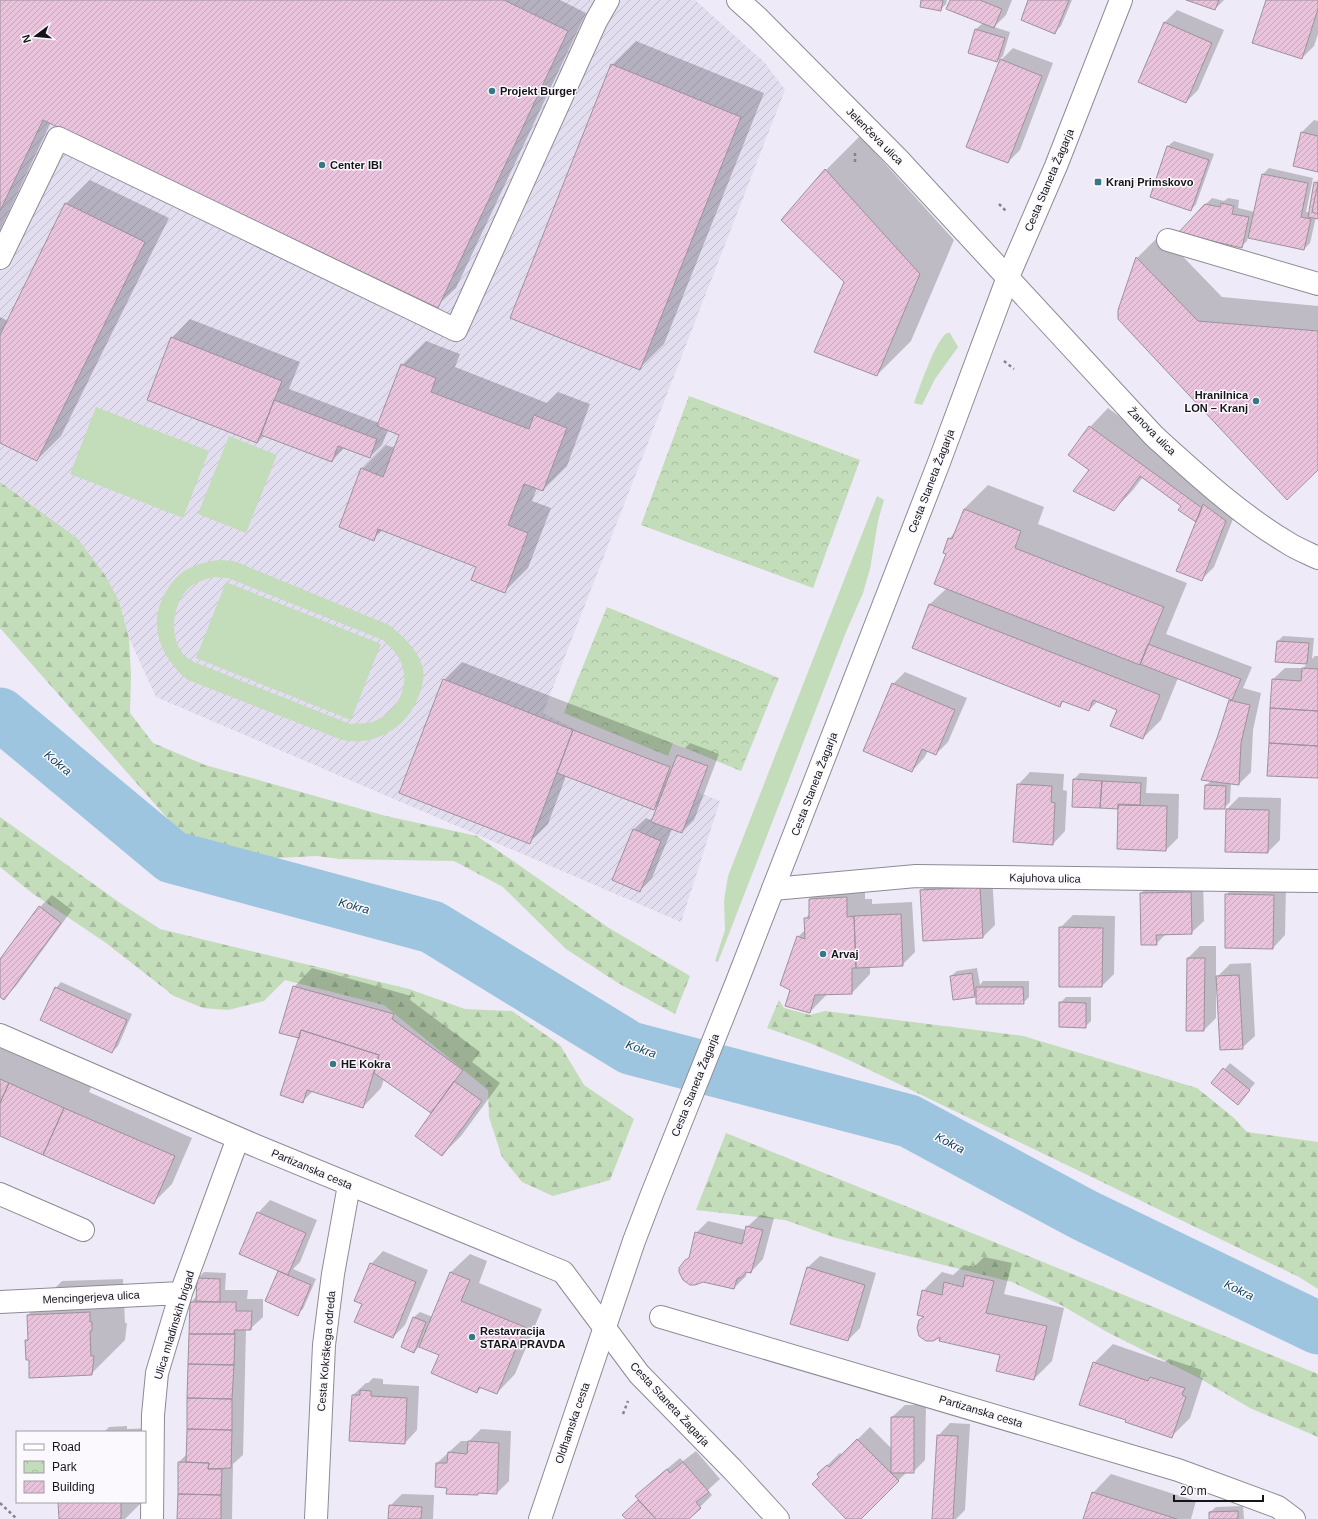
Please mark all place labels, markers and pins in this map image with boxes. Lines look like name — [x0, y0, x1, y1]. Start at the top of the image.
place label: Projekt Burger — [500, 85, 577, 97]
marker: Projekt Burger — [487, 86, 497, 96]
place label: Center IBI — [330, 159, 382, 171]
marker: Center IBI — [317, 160, 327, 170]
place label: Kranj Primskovo — [1106, 176, 1194, 188]
marker: Kranj Primskovo — [1093, 177, 1103, 187]
place label: Hranilnica LON – Kranj — [1184, 389, 1249, 414]
marker: Hranilnica LON – Kranj — [1251, 396, 1261, 406]
place label: Arvaj — [831, 948, 859, 960]
marker: Arvaj — [818, 949, 828, 959]
place label: HE Kokra — [341, 1058, 391, 1070]
marker: HE Kokra — [328, 1059, 338, 1069]
place label: Restavracija STARA PRAVDA — [480, 1325, 565, 1350]
marker: Restavracija STARA PRAVDA — [467, 1332, 477, 1342]

